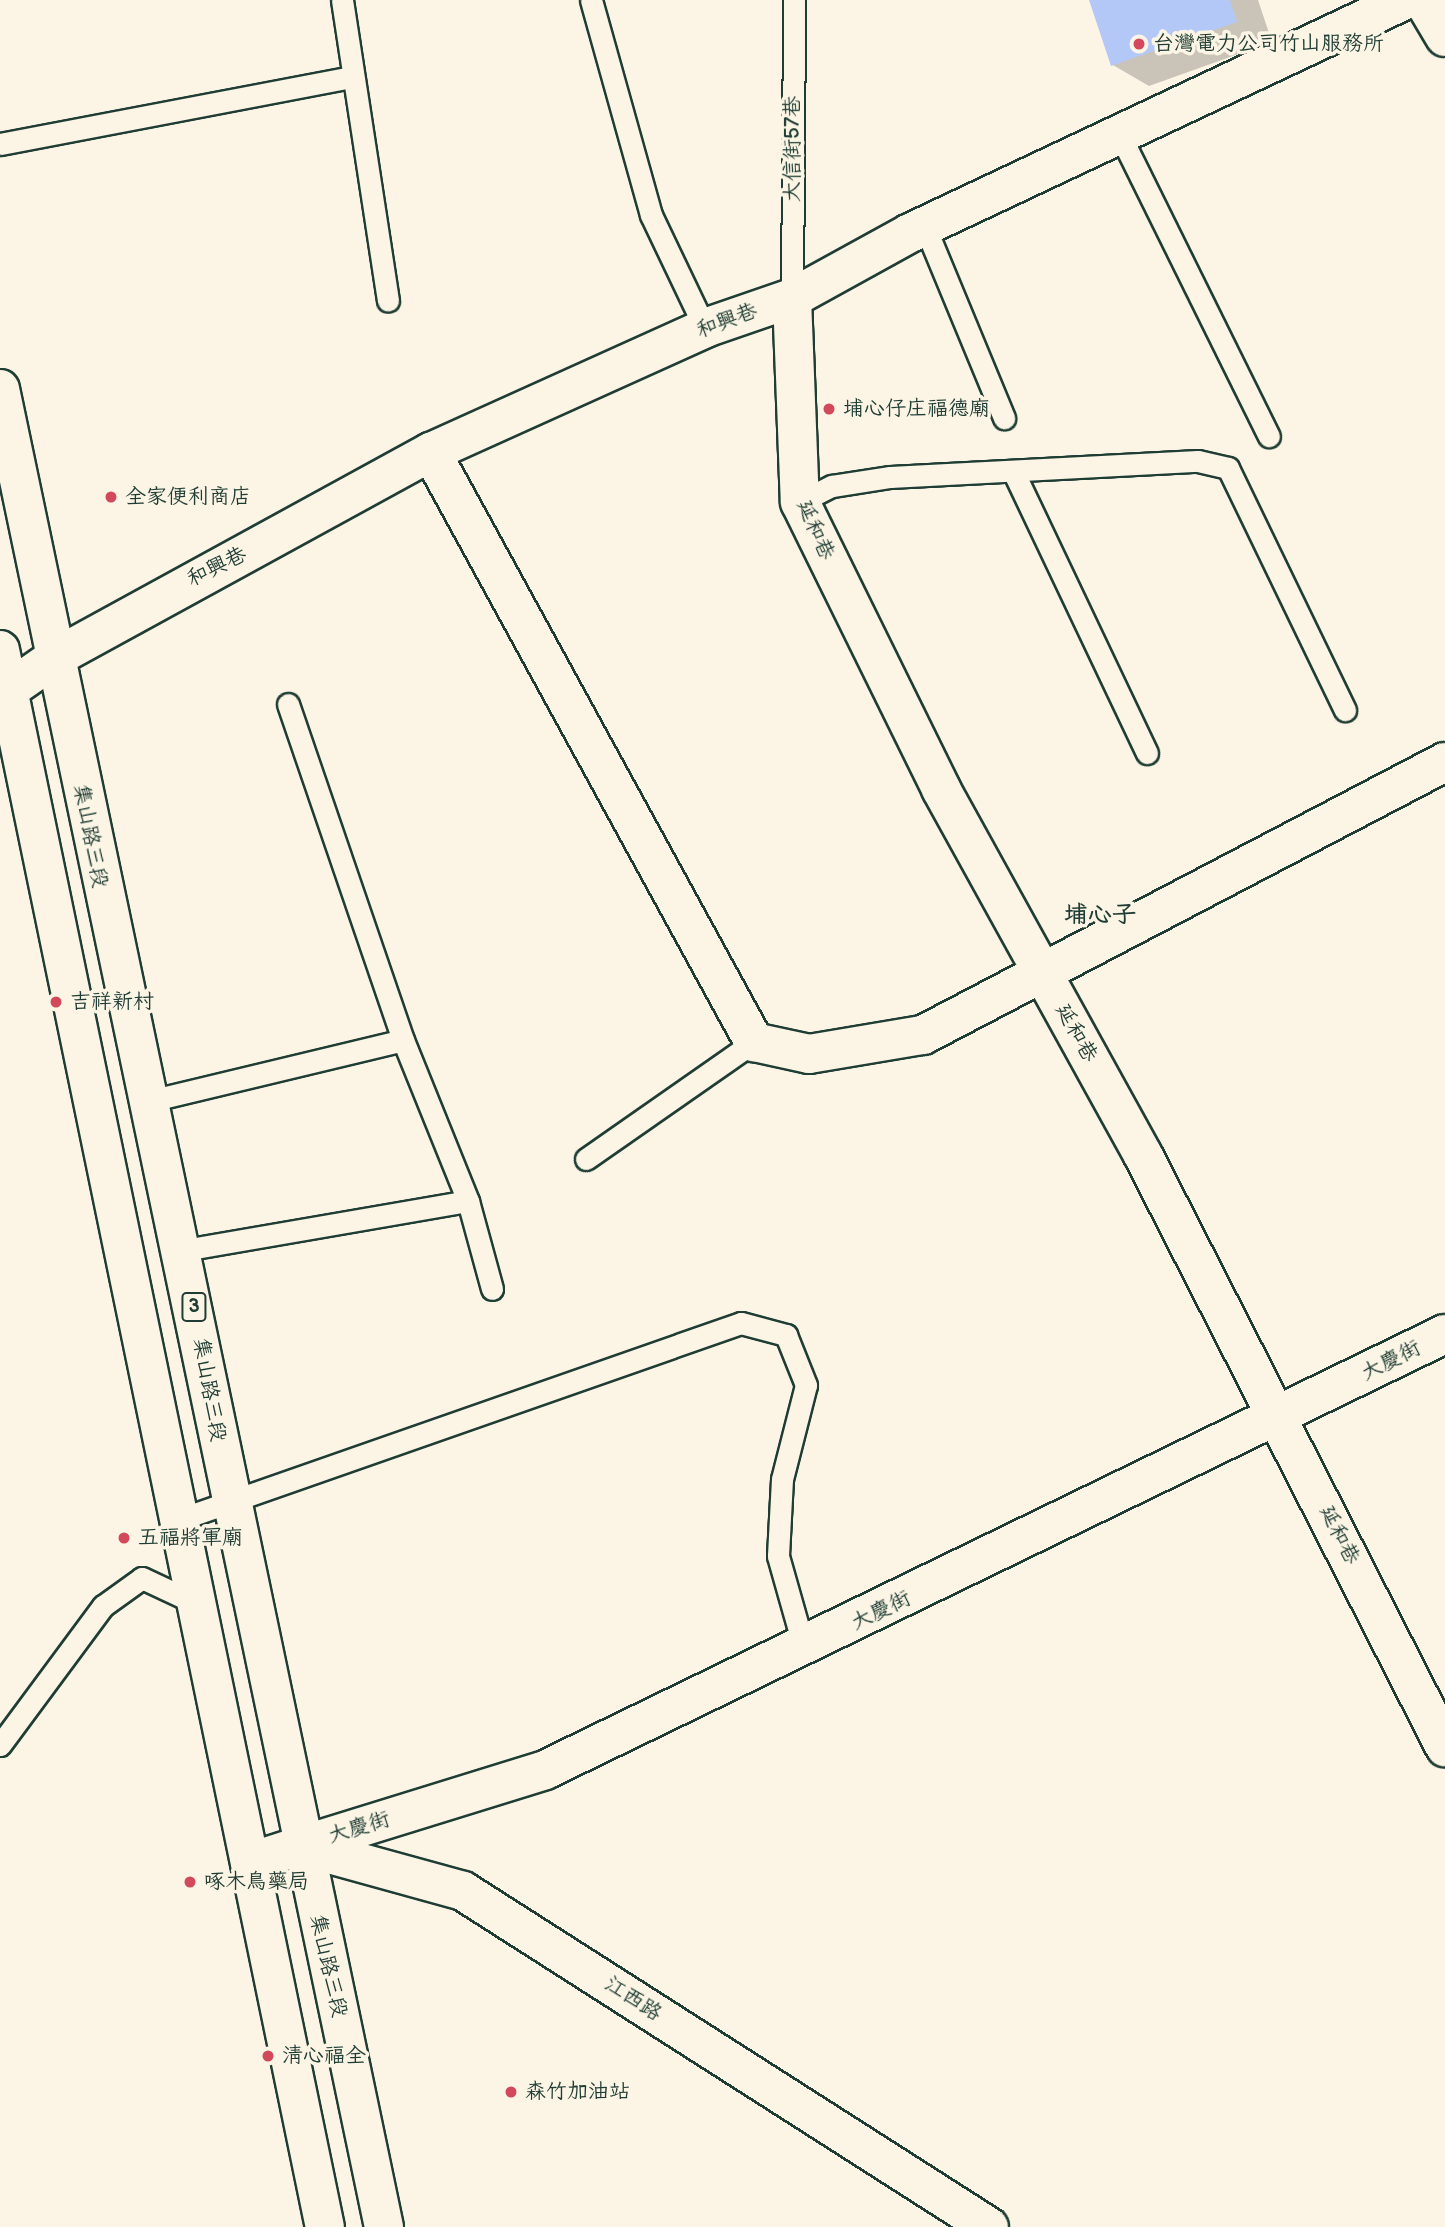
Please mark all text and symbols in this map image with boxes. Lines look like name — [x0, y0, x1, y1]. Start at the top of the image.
place label: 台灣電力公司竹山服務所 — [1153, 31, 1384, 57]
marker: 台灣電力公司竹山服務所 — [1131, 36, 1147, 52]
street label: 大信街57巷 — [780, 96, 806, 202]
street label: 和興巷 — [693, 298, 761, 344]
place label: 埔心仔庄福德廟 — [843, 396, 990, 422]
marker: 埔心仔庄福德廟 — [821, 401, 837, 417]
place label: 全家便利商店 — [125, 484, 251, 510]
marker: 全家便利商店 — [103, 489, 119, 505]
street label: 延和巷 — [791, 496, 839, 564]
street label: 和興巷 — [183, 542, 251, 592]
street label: 集山路三段 — [68, 782, 112, 890]
district label: 埔心子 — [1064, 901, 1136, 929]
place label: 吉祥新村 — [70, 989, 154, 1015]
marker: 吉祥新村 — [48, 994, 64, 1010]
street label: 延和巷 — [1050, 999, 1102, 1067]
road number: 3 — [180, 1292, 208, 1322]
street label: 大慶街 — [1357, 1335, 1425, 1387]
street label: 集山路三段 — [187, 1336, 231, 1444]
street label: 延和巷 — [1313, 1501, 1365, 1569]
place label: 五福將軍廟 — [138, 1525, 243, 1551]
marker: 五福將軍廟 — [116, 1530, 132, 1546]
street label: 大慶街 — [847, 1586, 915, 1636]
street label: 大慶街 — [325, 1807, 393, 1849]
place label: 啄木鳥藥局 — [204, 1869, 309, 1895]
marker: 啄木鳥藥局 — [182, 1874, 198, 1890]
street label: 集山路三段 — [304, 1912, 352, 2020]
street label: 江西路 — [600, 1971, 666, 2027]
place label: 清心福全 — [282, 2043, 366, 2069]
marker: 清心福全 — [260, 2048, 276, 2064]
place label: 森竹加油站 — [525, 2079, 630, 2105]
marker: 森竹加油站 — [503, 2084, 519, 2100]

